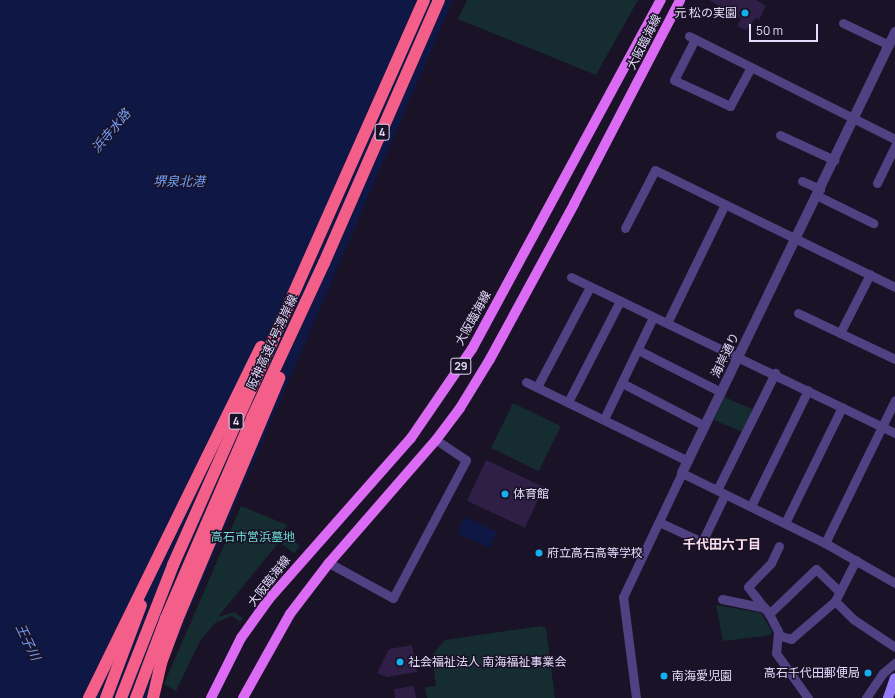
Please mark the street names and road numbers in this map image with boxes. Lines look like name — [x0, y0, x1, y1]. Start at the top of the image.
street label: 大阪臨海線 — [624, 12, 664, 72]
road number: 4 — [374, 123, 390, 141]
street label: 大阪臨海線 — [452, 288, 494, 348]
street label: 阪神高速4号湾岸線 — [244, 292, 300, 392]
street label: 海岸通り — [708, 330, 742, 380]
road number: 29 — [450, 357, 472, 375]
road number: 4 — [228, 412, 244, 430]
street label: 大阪臨海線 — [245, 553, 293, 609]

